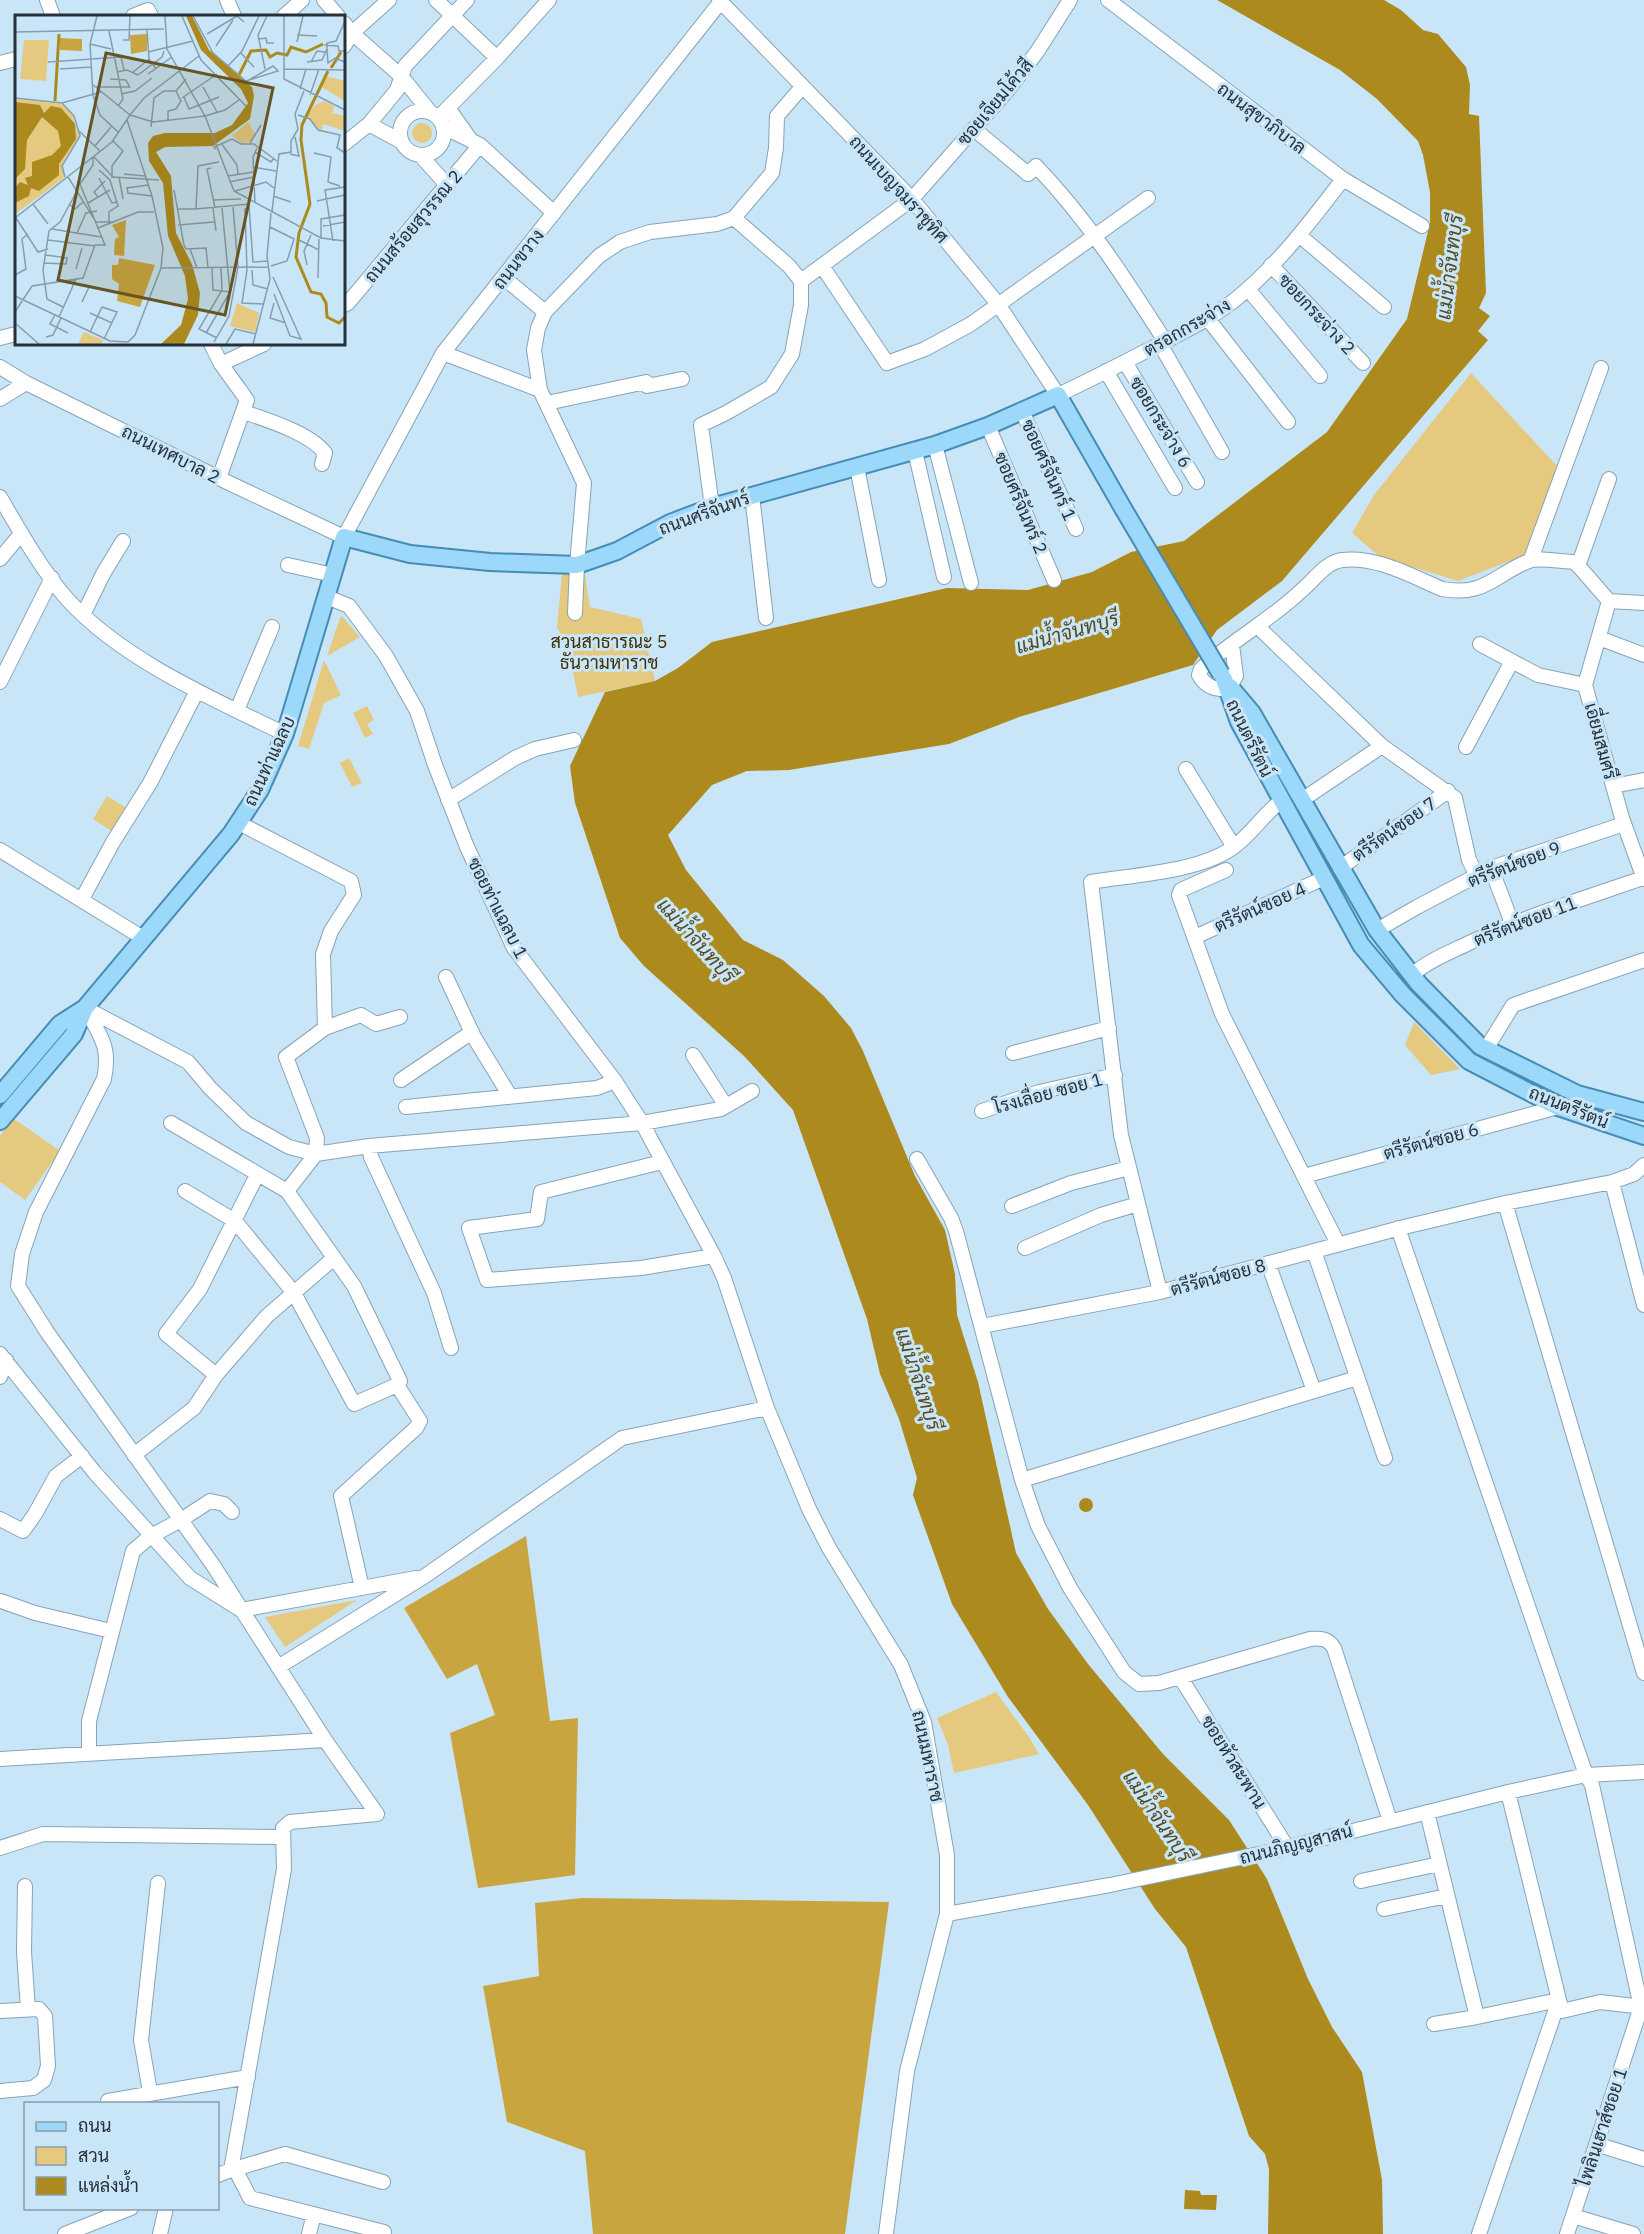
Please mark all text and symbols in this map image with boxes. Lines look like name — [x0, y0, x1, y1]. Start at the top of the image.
inset map — [15, 15, 345, 345]
street label: ซอยเจียมโค้วสี — [951, 53, 1038, 150]
street label: ถนนสุขาภิบาล — [1212, 77, 1311, 160]
street label: ถนนเบญจมราชูทิศ — [843, 130, 954, 249]
street label: ถนนสร้อยสุวรรณ 2 — [359, 165, 468, 288]
water label: แม่น้ำจันทบุรี — [1425, 211, 1470, 321]
street label: ถนนขวาง — [487, 224, 549, 294]
street label: ซอยกระจ่าง 2 — [1274, 269, 1360, 359]
street label: ตรอกกระจ่าง — [1140, 293, 1234, 361]
street label: ซอยกระจ่าง 6 — [1125, 372, 1197, 472]
street label: ซอยศรีจันทร์ 1 — [1016, 415, 1082, 524]
street label: ถนนเทศบาล 2 — [118, 419, 224, 489]
street label: ซอยศรีจันทร์ 2 — [989, 448, 1054, 557]
street label: ถนนศรีจันทร์ — [655, 485, 753, 540]
water label: แม่น้ำจันทบุรี — [1011, 600, 1123, 661]
park label: สวนสาธารณะ 5 ธันวามหาราช — [550, 630, 668, 674]
street label: ถนนตรีรัตน์ — [1221, 695, 1280, 781]
street label: เอี่ยมสมศรี — [1580, 699, 1626, 782]
street label: ถนนท่าแฉลบ — [238, 712, 300, 810]
street label: ตรีรัตน์ซอย 7 — [1347, 791, 1441, 866]
street label: ตรีรัตน์ซอย 9 — [1464, 835, 1564, 892]
street label: ซอยท่าแฉลบ 1 — [463, 854, 533, 962]
street label: ตรีรัตน์ซอย 4 — [1210, 876, 1310, 937]
water label: แม่น้ำจันทบุรี — [651, 889, 746, 990]
street label: ตรีรัตน์ซอย 11 — [1470, 890, 1580, 951]
street label: โรงเลื่อย ซอย 1 — [989, 1064, 1105, 1119]
street label: ถนนตรีรัตน์ — [1526, 1080, 1613, 1133]
street label: ตรีรัตน์ซอย 6 — [1381, 1116, 1481, 1165]
street label: ตรีรัตน์ซอย 8 — [1168, 1252, 1268, 1301]
water label: แม่น้ำจันทบุรี — [889, 1323, 952, 1435]
street label: ถนนมหาราช — [907, 1708, 949, 1804]
street label: ซอยหัวสะพาน — [1196, 1711, 1272, 1813]
water label: แม่น้ำจันทบุรี — [1116, 1762, 1203, 1869]
street label: ถนนภิญญสาสน์ — [1237, 1818, 1355, 1869]
street label: ไพลินเฮาส์ซอย 1 — [1570, 2064, 1632, 2191]
legend — [24, 2102, 219, 2210]
text: ถนน — [78, 2114, 111, 2137]
text: สวน — [78, 2144, 109, 2167]
text: แหล่งน้ำ — [78, 2170, 139, 2197]

